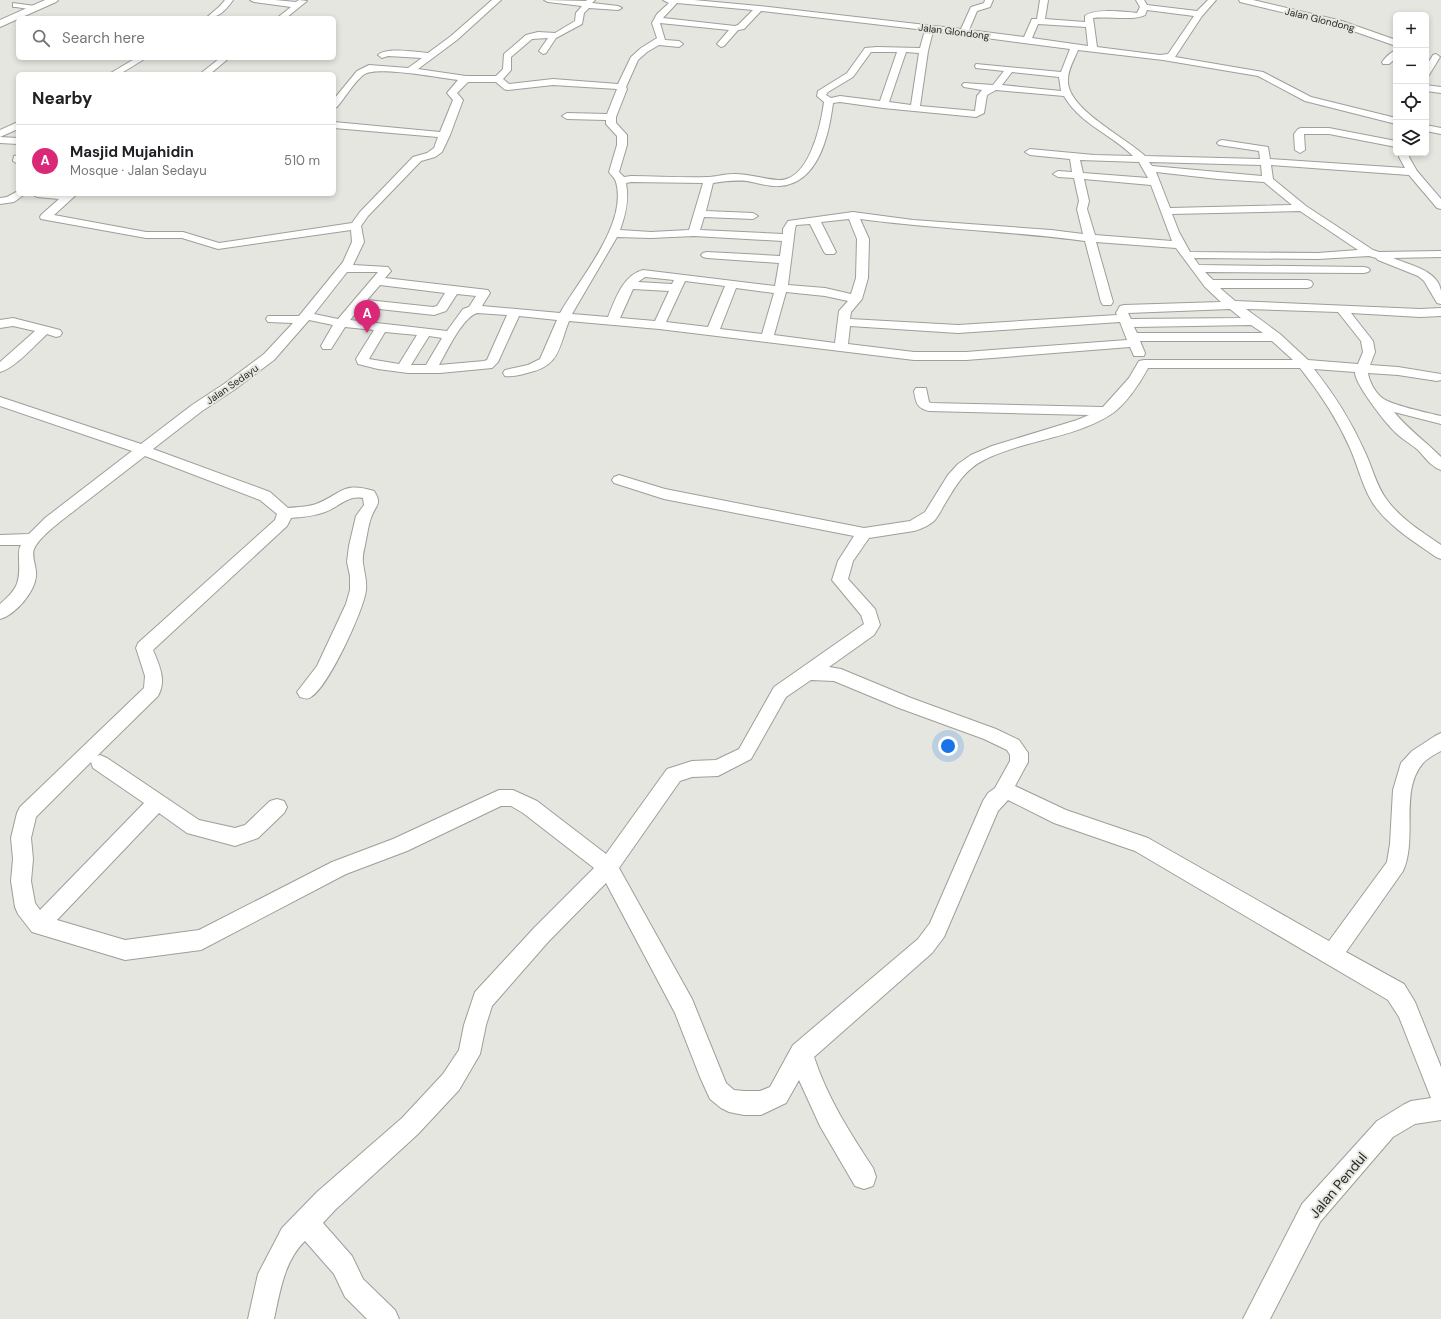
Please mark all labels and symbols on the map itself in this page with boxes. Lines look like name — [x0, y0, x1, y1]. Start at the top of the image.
street label: Jalan Glondong — [1284, 5, 1357, 35]
street label: Jalan Glondong — [918, 21, 991, 42]
pin: A — [354, 300, 380, 333]
street label: Jalan Sedayu — [204, 361, 261, 407]
your location — [938, 736, 958, 756]
street label: Jalan Pendul — [1305, 1148, 1371, 1222]

